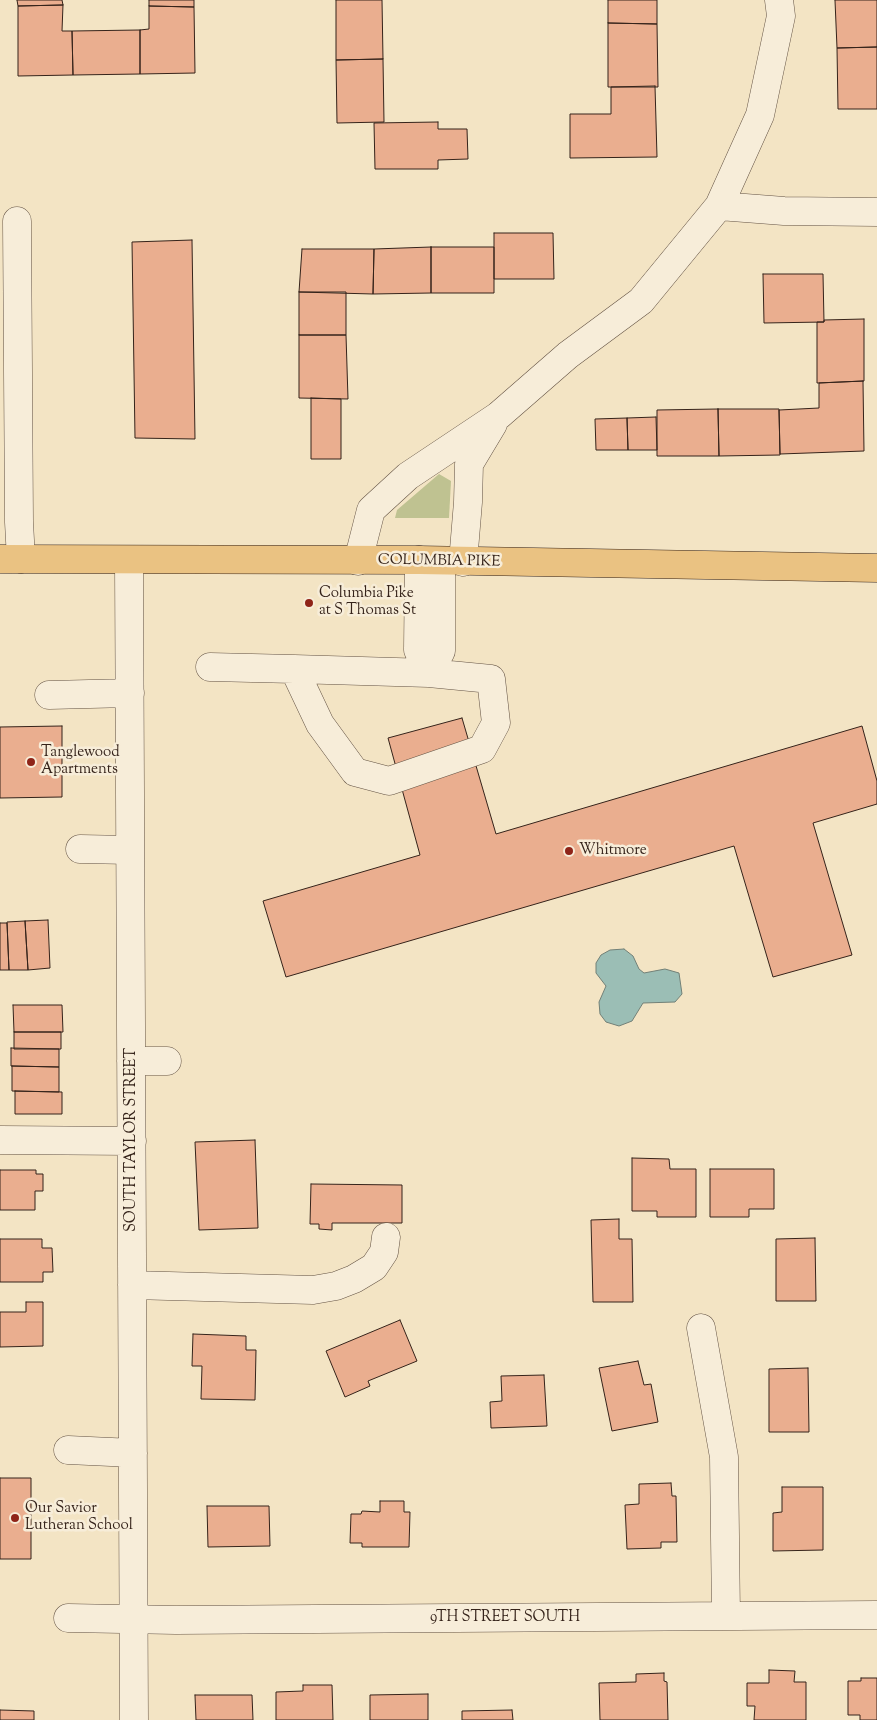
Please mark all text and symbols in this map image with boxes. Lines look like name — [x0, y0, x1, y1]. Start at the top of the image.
street label: COLUMBIA PIKE — [378, 552, 500, 572]
place label: Columbia Pike at S Thomas St — [319, 585, 416, 620]
marker: Columbia Pike at S Thomas St — [303, 597, 315, 609]
place label: Tanglewood Apartments — [41, 744, 120, 779]
marker: Tanglewood Apartments — [25, 756, 37, 768]
place label: Whitmore — [579, 842, 647, 860]
marker: Whitmore — [563, 845, 575, 857]
street label: SOUTH TAYLOR STREET — [123, 1048, 141, 1232]
place label: Our Savior Lutheran School — [25, 1500, 133, 1535]
marker: Our Savior Lutheran School — [9, 1512, 21, 1524]
street label: 9TH STREET SOUTH — [430, 1609, 580, 1627]

